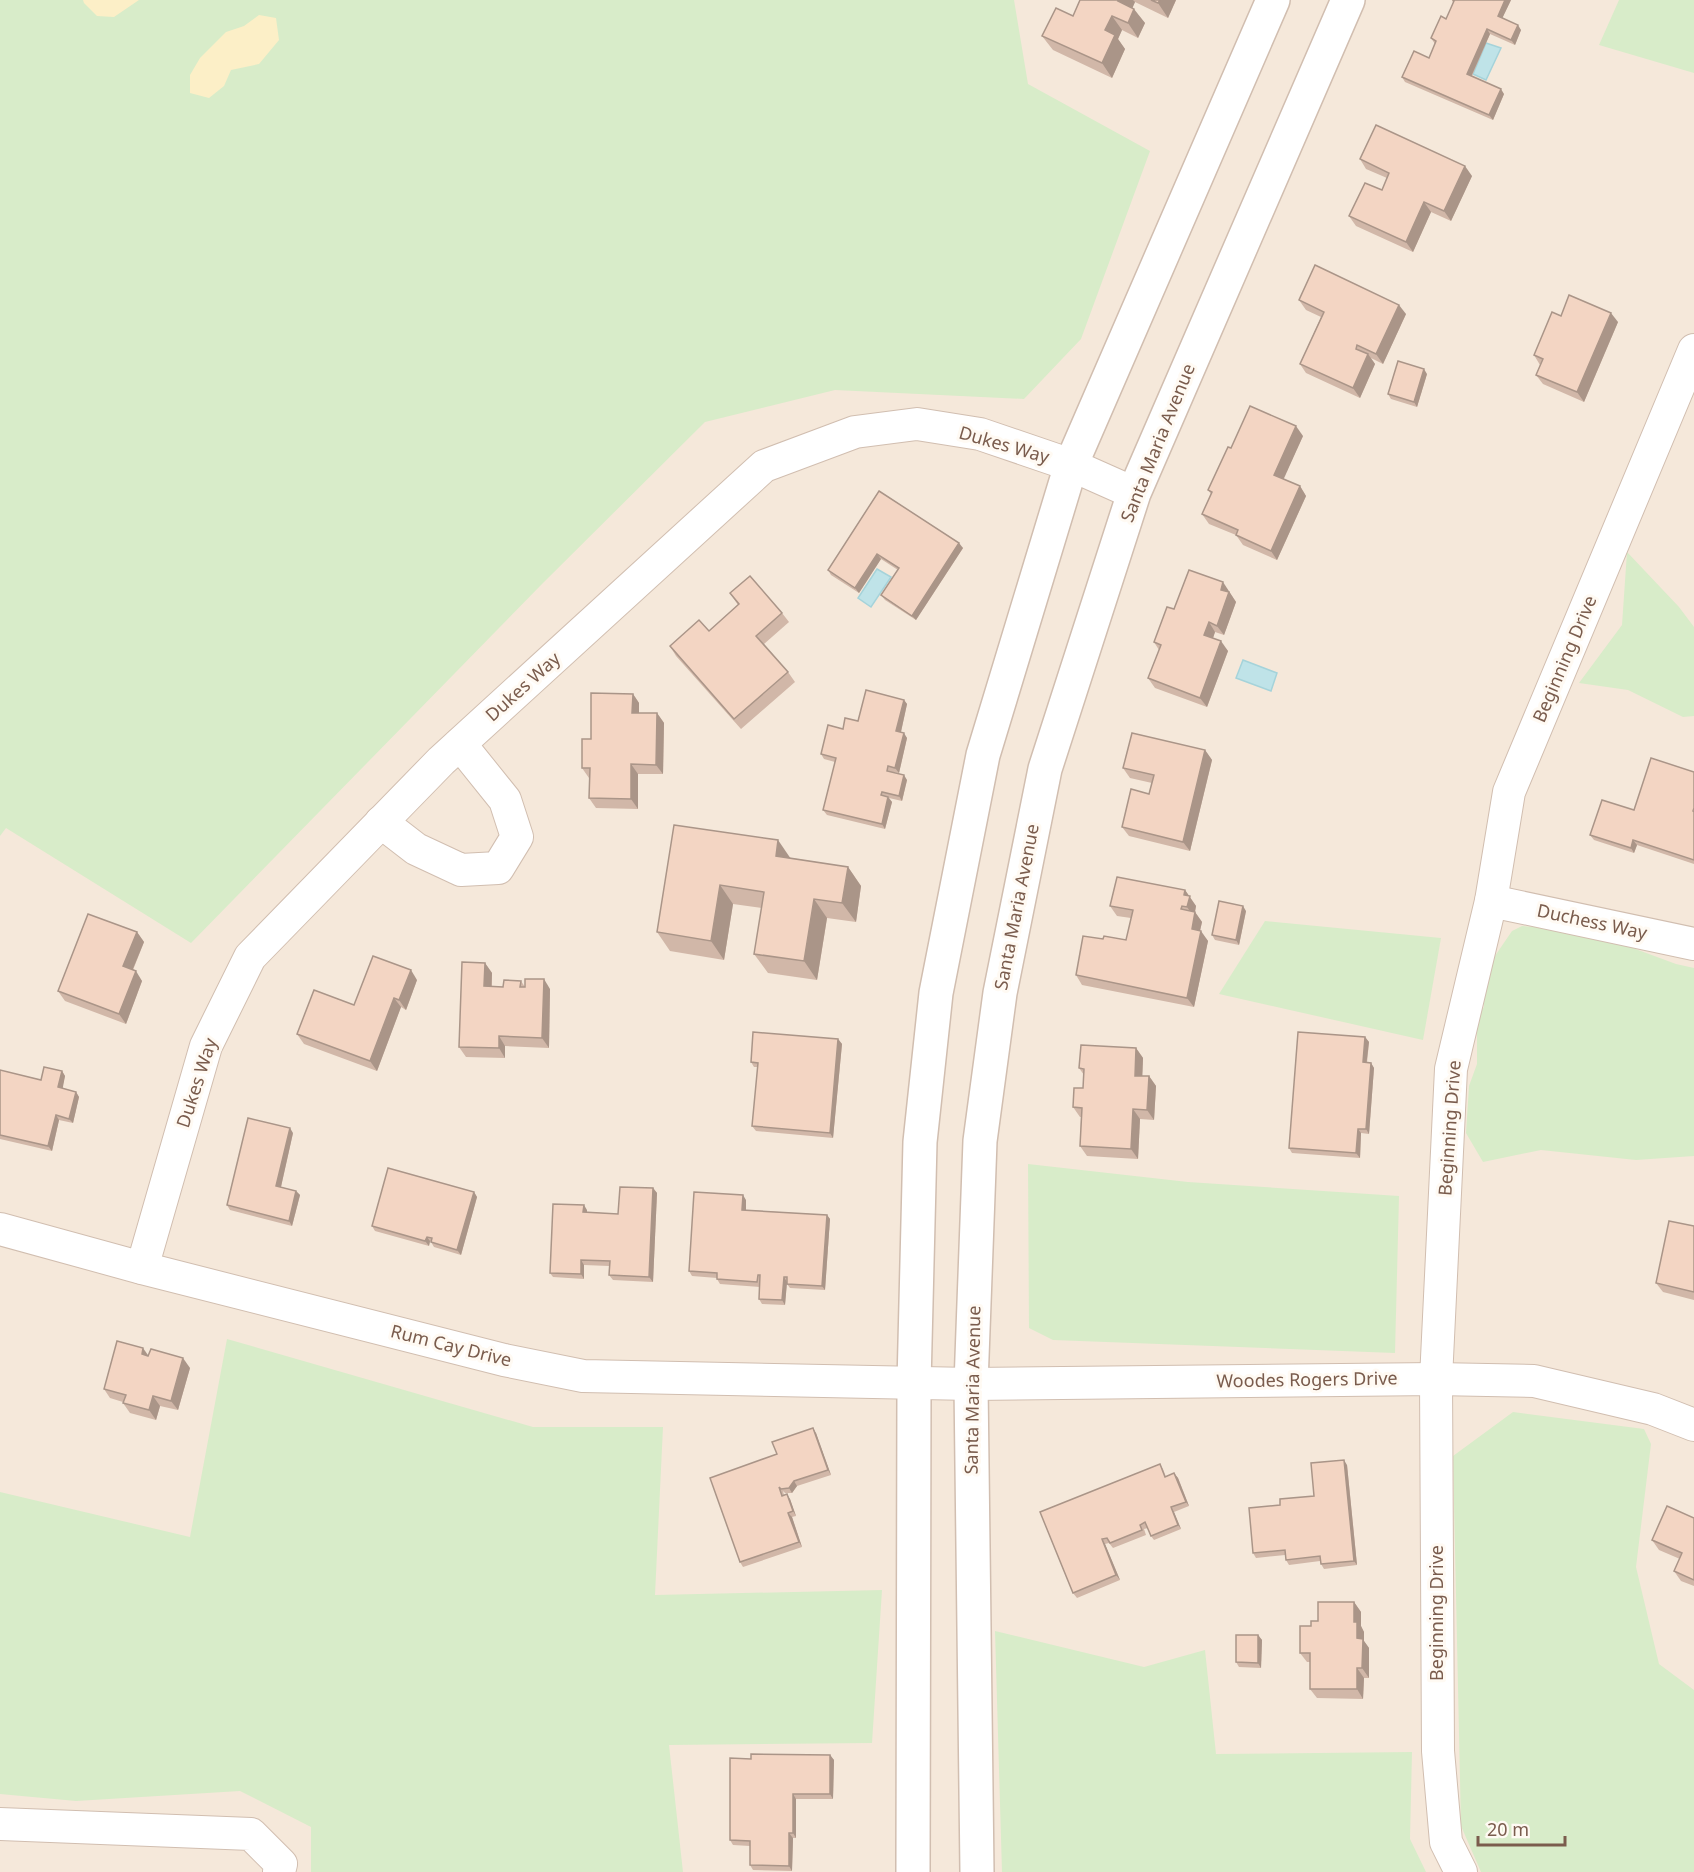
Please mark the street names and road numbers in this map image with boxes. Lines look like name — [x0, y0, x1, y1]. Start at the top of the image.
street label: Santa Maria Avenue — [1114, 360, 1200, 525]
street label: Dukes Way — [956, 420, 1053, 469]
street label: Beginning Drive — [1526, 591, 1602, 726]
street label: Dukes Way — [480, 646, 566, 726]
street label: Santa Maria Avenue — [988, 822, 1044, 992]
street label: Duchess Way — [1535, 898, 1650, 945]
street label: Dukes Way — [170, 1034, 222, 1131]
street label: Beginning Drive — [1432, 1059, 1466, 1197]
street label: Santa Maria Avenue — [959, 1305, 985, 1475]
street label: Rum Cay Drive — [388, 1318, 514, 1372]
street label: Woodes Rogers Drive — [1216, 1365, 1398, 1393]
street label: Beginning Drive — [1424, 1545, 1448, 1681]

